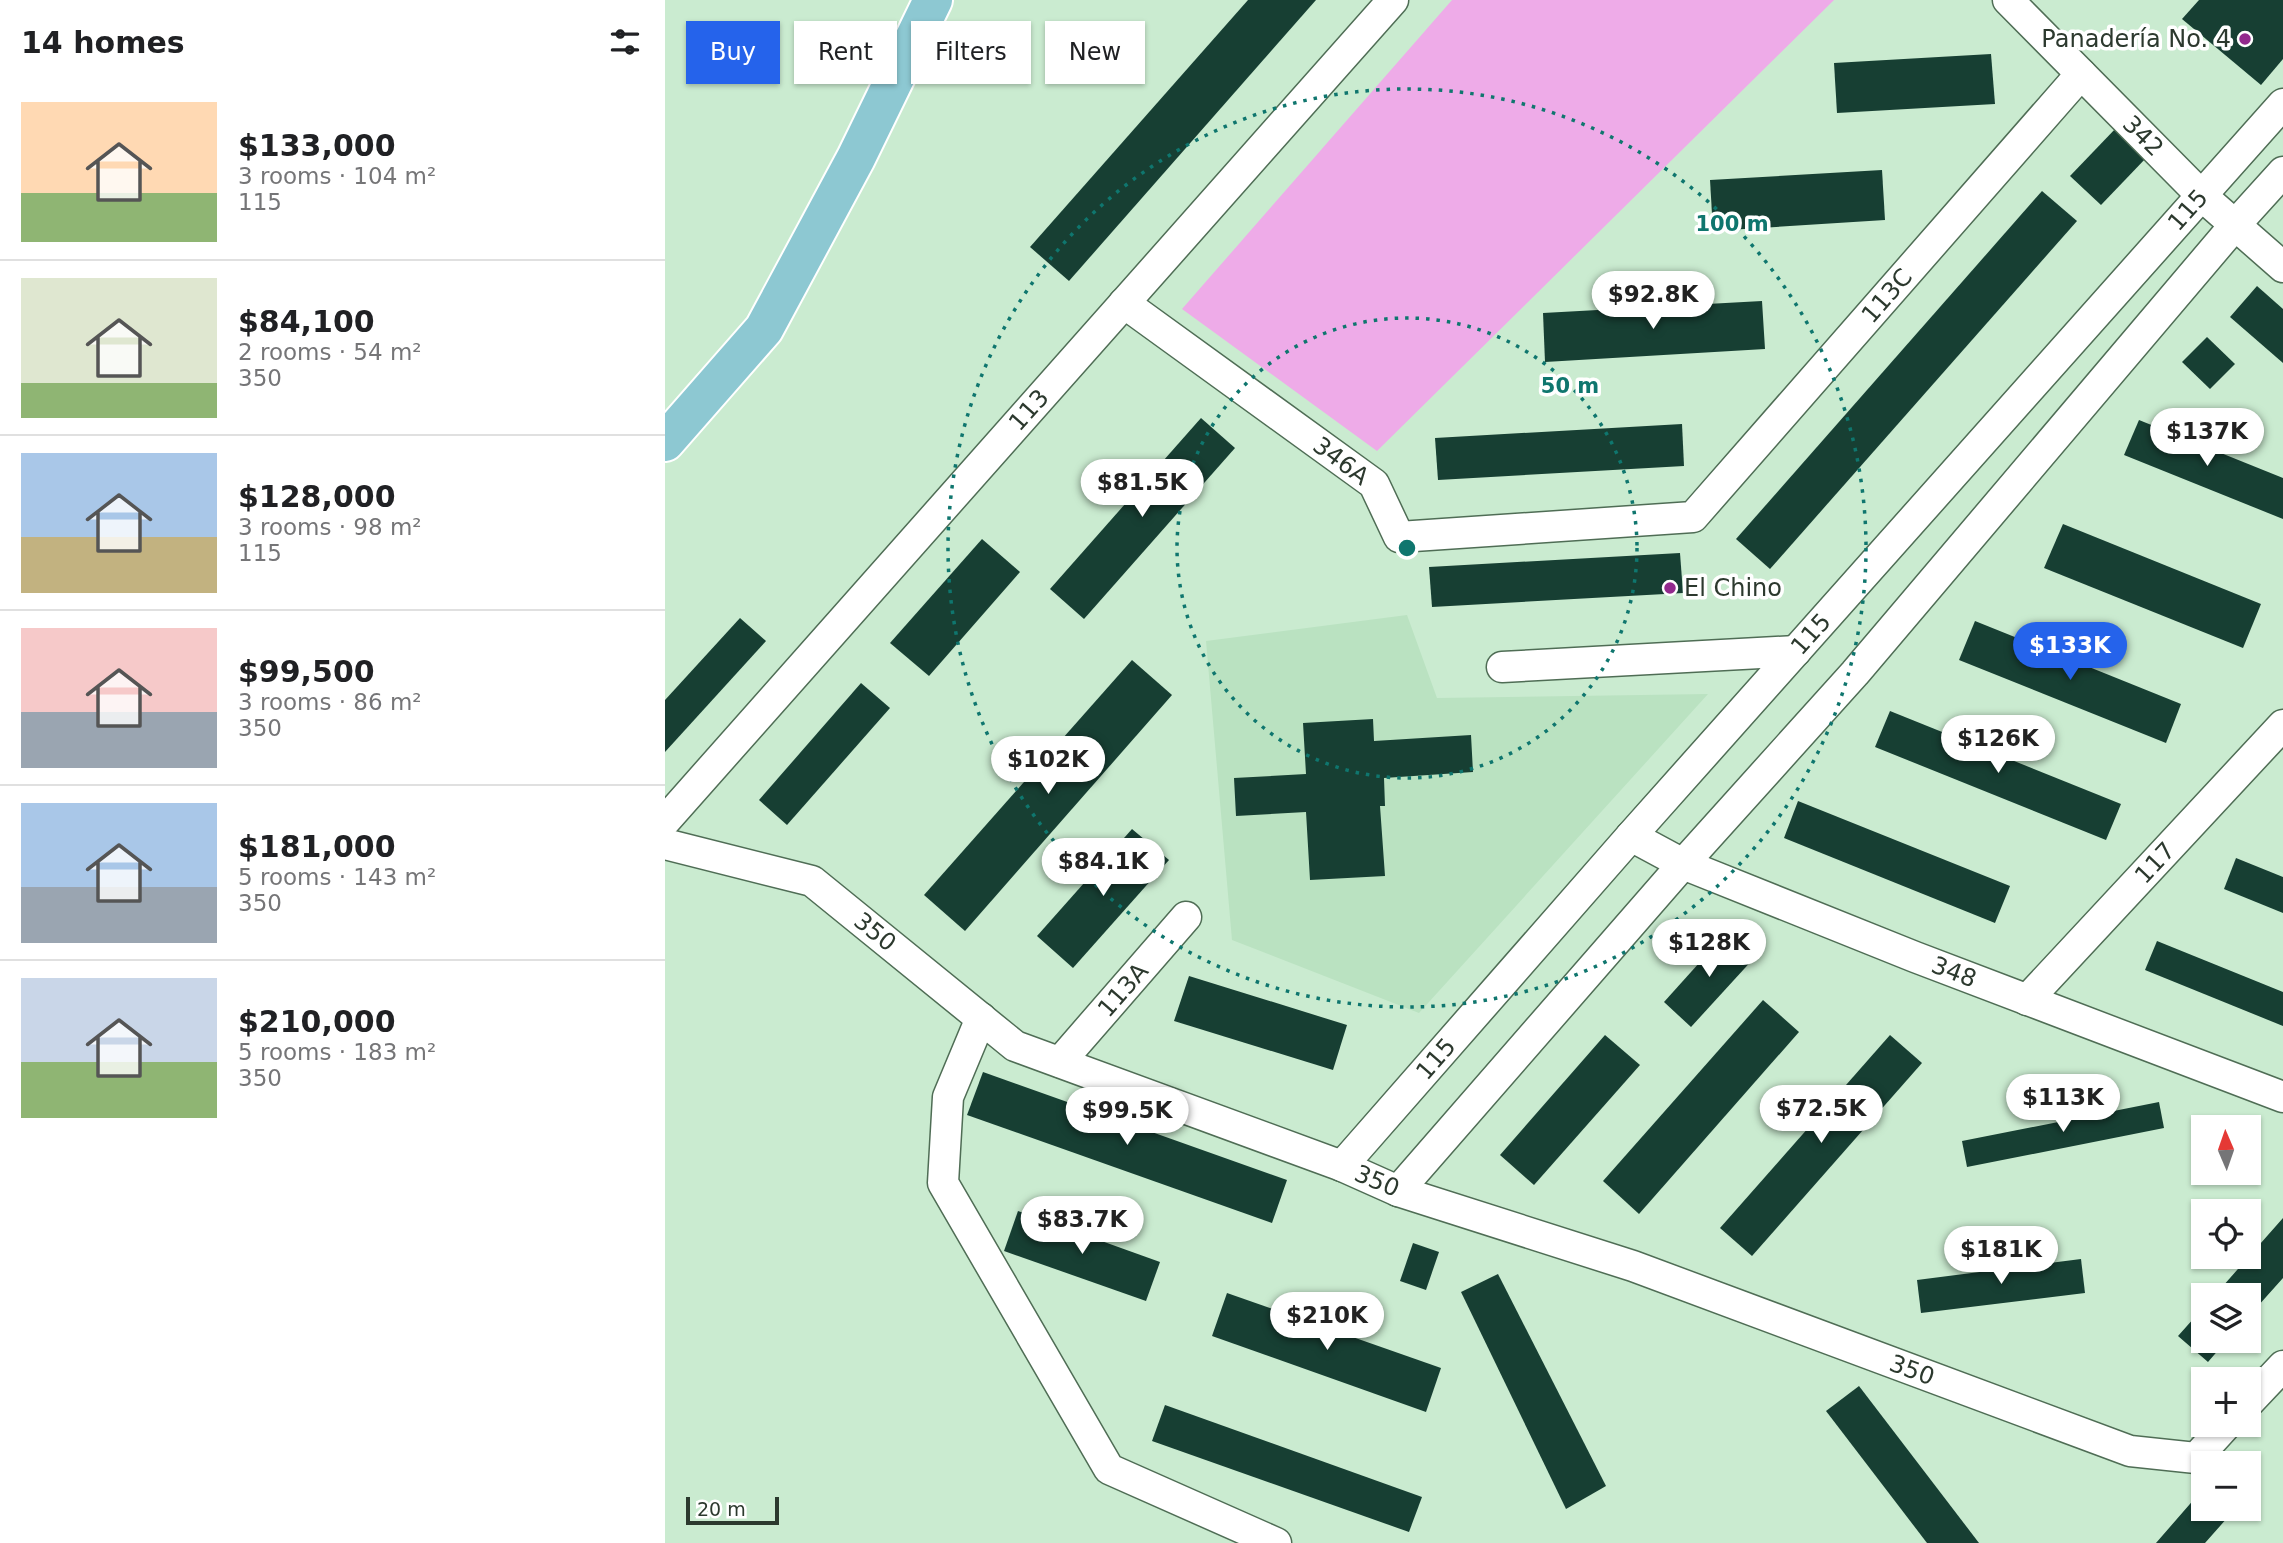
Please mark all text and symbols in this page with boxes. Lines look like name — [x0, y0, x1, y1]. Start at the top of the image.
chip: Buy — [686, 21, 780, 84]
chip: Rent — [794, 21, 897, 84]
chip: Filters — [911, 21, 1031, 84]
chip: New — [1045, 21, 1145, 84]
icon: filters — [606, 23, 644, 61]
text: 14 homes — [21, 25, 185, 60]
place label: Panadería No. 4 — [2041, 25, 2231, 53]
marker: Panadería No. 4 — [2237, 31, 2253, 47]
street label: 342 — [2117, 110, 2169, 162]
text: $133,000 — [238, 128, 396, 163]
icon: home — [77, 130, 161, 214]
text: 3 rooms · 104 m² — [238, 163, 436, 189]
street label: 115 — [2162, 184, 2214, 236]
text: 115 — [238, 189, 282, 215]
text: 100 m — [1695, 212, 1769, 236]
street label: 113C — [1856, 263, 1918, 329]
pin: $92.8K — [1596, 272, 1710, 331]
text: $92.8K — [1608, 281, 1698, 307]
text: $84,100 — [238, 304, 375, 339]
icon: home — [77, 306, 161, 390]
text: 2 rooms · 54 m² — [238, 339, 422, 365]
text: 350 — [238, 365, 282, 391]
text: 50 m — [1541, 374, 1599, 398]
street label: 113 — [1003, 384, 1055, 436]
pin: $137K — [2158, 408, 2256, 468]
text: $137K — [2166, 418, 2248, 444]
street label: 346A — [1308, 431, 1375, 491]
pin: $81.5K — [1085, 460, 1199, 519]
text: $81.5K — [1097, 469, 1187, 495]
text: $128,000 — [238, 479, 396, 514]
icon: home — [77, 481, 161, 565]
text: 3 rooms · 98 m² — [238, 514, 422, 540]
centre of rings — [1395, 536, 1419, 560]
text: 115 — [238, 540, 282, 566]
place label: El Chino — [1684, 574, 1782, 602]
marker: El Chino — [1662, 580, 1678, 596]
street label: 115 — [1785, 608, 1837, 660]
pin: $133K — [2021, 622, 2119, 682]
text: $133K — [2029, 632, 2111, 658]
text: $99,500 — [238, 654, 375, 689]
icon: home — [77, 656, 161, 740]
text: 3 rooms · 86 m² — [238, 689, 422, 715]
text: 350 — [238, 715, 282, 741]
pin: $126K — [1949, 716, 2047, 775]
text: $126K — [1957, 725, 2039, 751]
pin: $102K — [999, 736, 1097, 796]
text: $102K — [1007, 746, 1089, 772]
text: $181,000 — [238, 829, 396, 864]
icon: home — [77, 831, 161, 915]
street label: 117 — [2129, 837, 2181, 889]
pin: $84.1K — [1046, 838, 1160, 898]
text: $84.1K — [1058, 848, 1148, 874]
text: 5 rooms · 143 m² — [238, 864, 436, 890]
text: 350 — [238, 890, 282, 916]
street label: 350 — [848, 907, 902, 957]
pin: $128K — [1660, 920, 1758, 979]
text: $128K — [1668, 929, 1750, 955]
street label: 348 — [1928, 951, 1980, 993]
street label: 113A — [1092, 957, 1154, 1023]
text: $210,000 — [238, 1004, 396, 1039]
icon: home — [77, 1006, 161, 1090]
street label: 115 — [1410, 1033, 1462, 1085]
text: 5 rooms · 183 m² — [238, 1039, 436, 1065]
text: 350 — [238, 1065, 282, 1091]
pin: $113K — [2014, 1074, 2112, 1134]
text: $113K — [2022, 1084, 2104, 1110]
pin: $72.5K — [1764, 1086, 1878, 1145]
pin: $99.5K — [1070, 1088, 1184, 1147]
text: $72.5K — [1776, 1095, 1866, 1121]
text: $99.5K — [1082, 1097, 1172, 1123]
north arrow — [2191, 1115, 2261, 1185]
map controls — [2191, 1115, 2261, 1521]
street label: 350 — [1350, 1159, 1404, 1203]
pin: $83.7K — [1025, 1196, 1139, 1256]
button: locate — [2191, 1199, 2261, 1269]
text: $83.7K — [1037, 1206, 1127, 1232]
pin: $181K — [1952, 1226, 2050, 1286]
text: $181K — [1960, 1236, 2042, 1262]
button: layers — [2191, 1283, 2261, 1353]
pin: $210K — [1278, 1292, 1376, 1352]
text: $210K — [1286, 1302, 1368, 1328]
street label: 350 — [1886, 1349, 1938, 1391]
button: + — [2191, 1367, 2261, 1437]
button: − — [2191, 1451, 2261, 1521]
scale bar — [686, 1494, 779, 1526]
text: 20 m — [697, 1498, 746, 1520]

